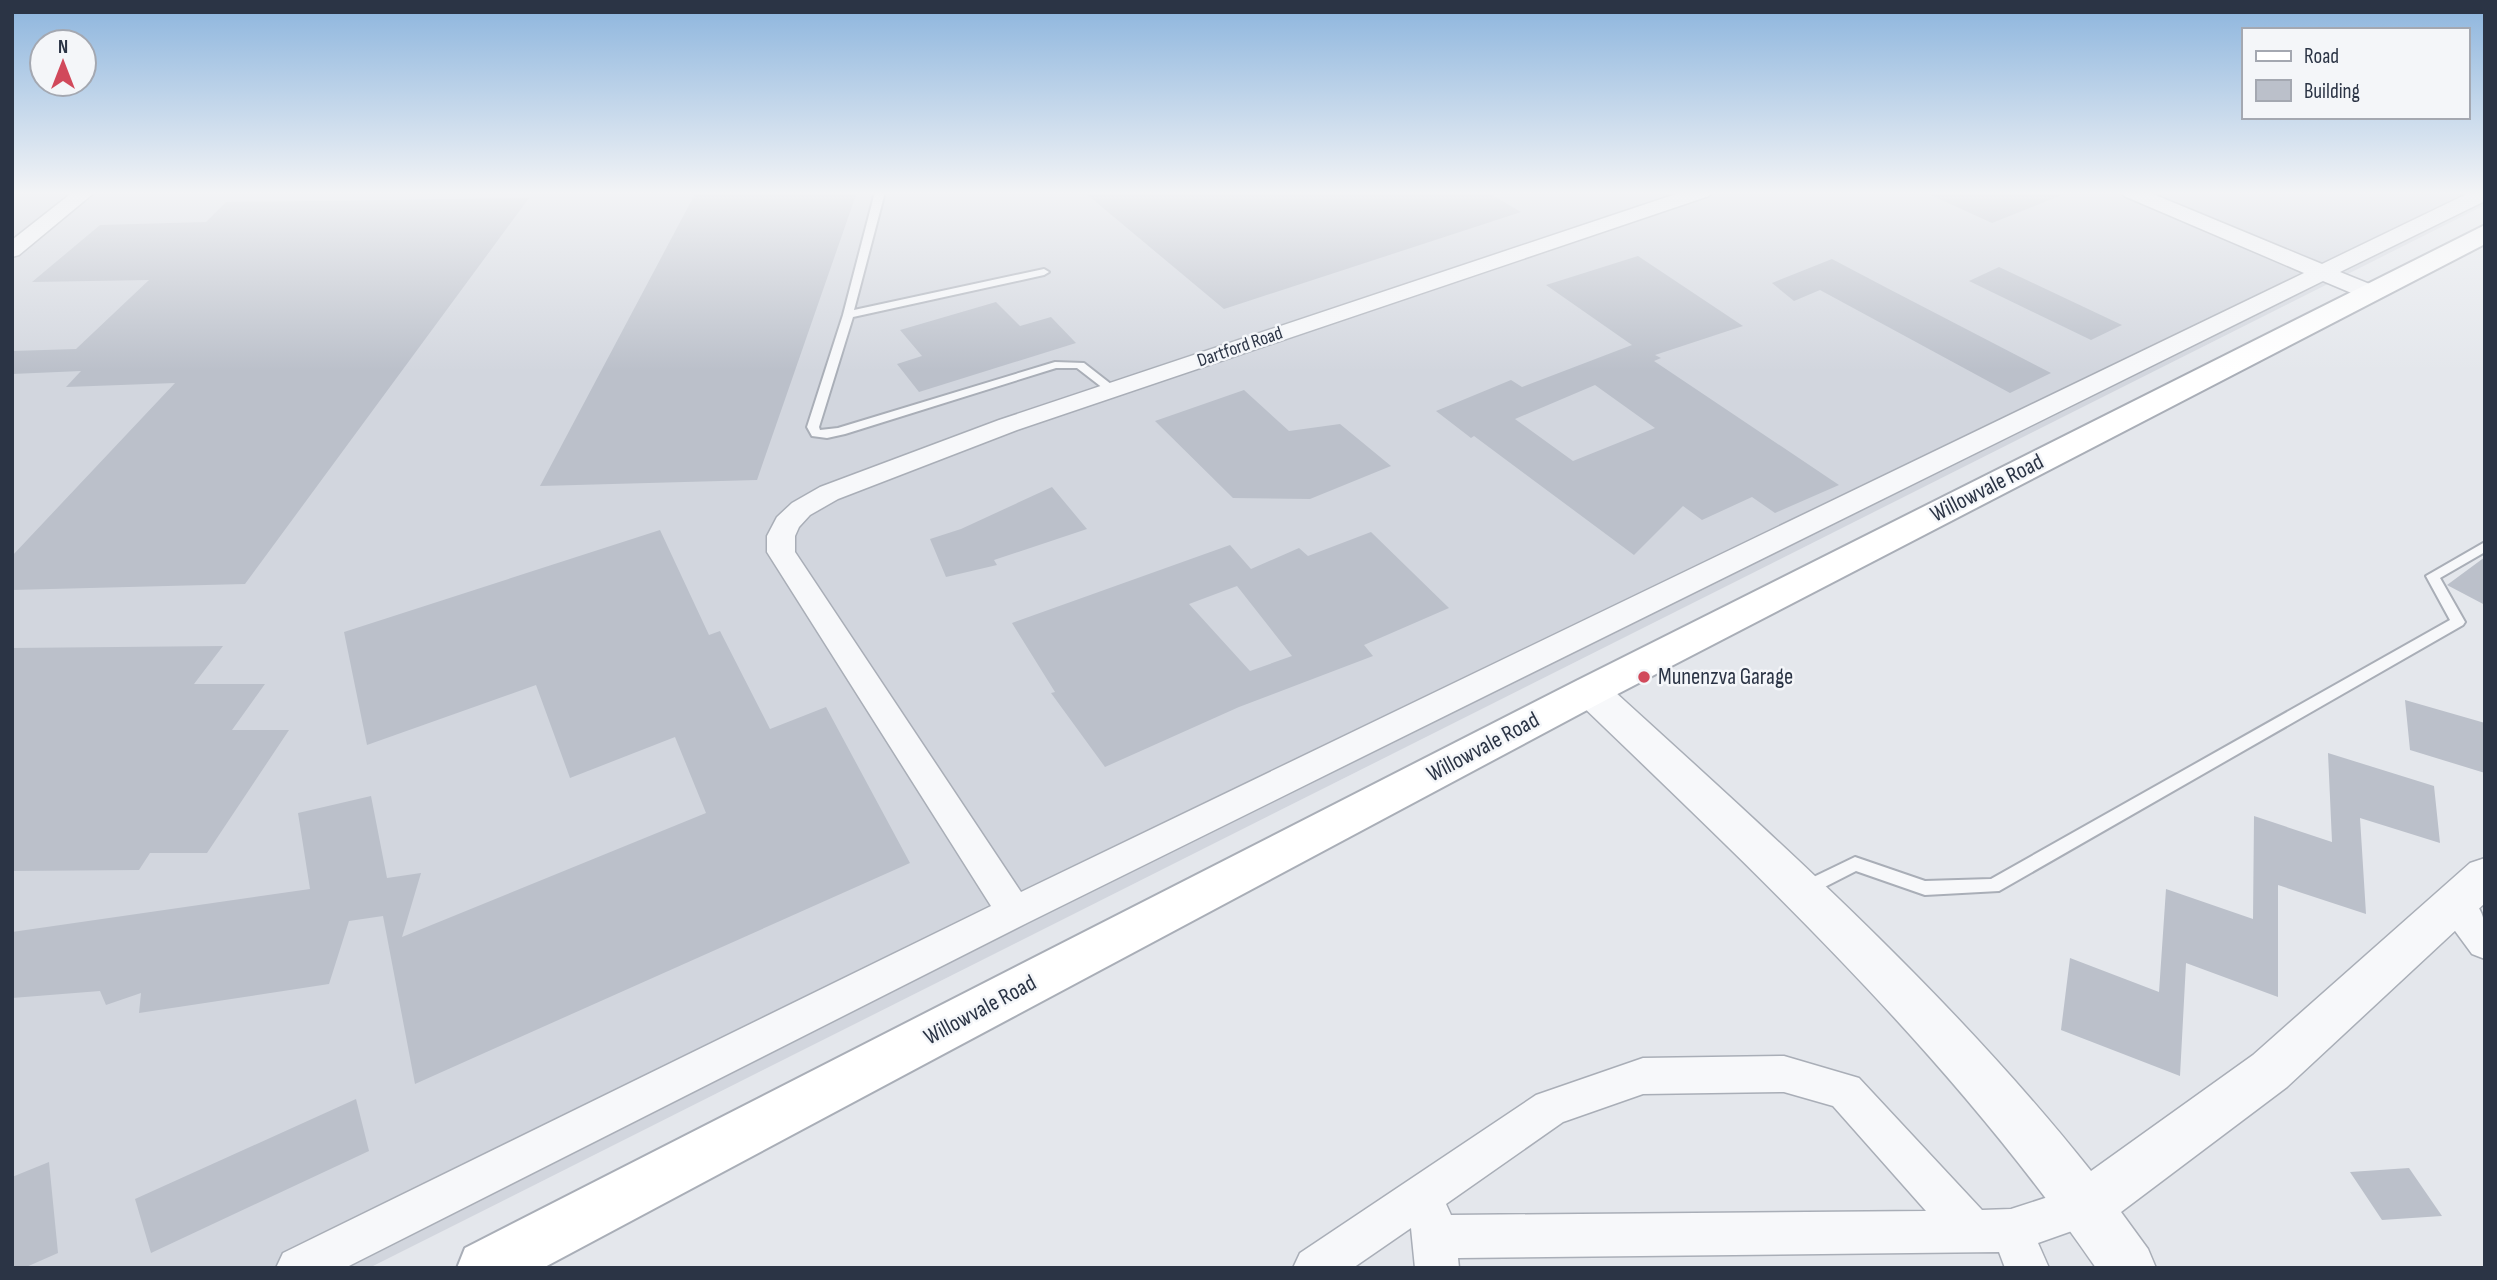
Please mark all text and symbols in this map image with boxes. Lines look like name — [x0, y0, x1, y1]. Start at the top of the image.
north arrow — [28, 28, 98, 98]
legend — [2242, 28, 2469, 119]
text: N — [58, 36, 68, 59]
text: Road — [2304, 44, 2339, 69]
text: Building — [2304, 79, 2360, 104]
street label: Dartford Road — [1194, 322, 1286, 372]
street label: Willowvale Road — [1926, 448, 2048, 528]
place label: Munenzva Garage — [1658, 663, 1793, 691]
marker: Munenzva Garage — [1636, 669, 1652, 685]
street label: Willowvale Road — [1422, 706, 1544, 788]
street label: Willowvale Road — [919, 969, 1041, 1051]

